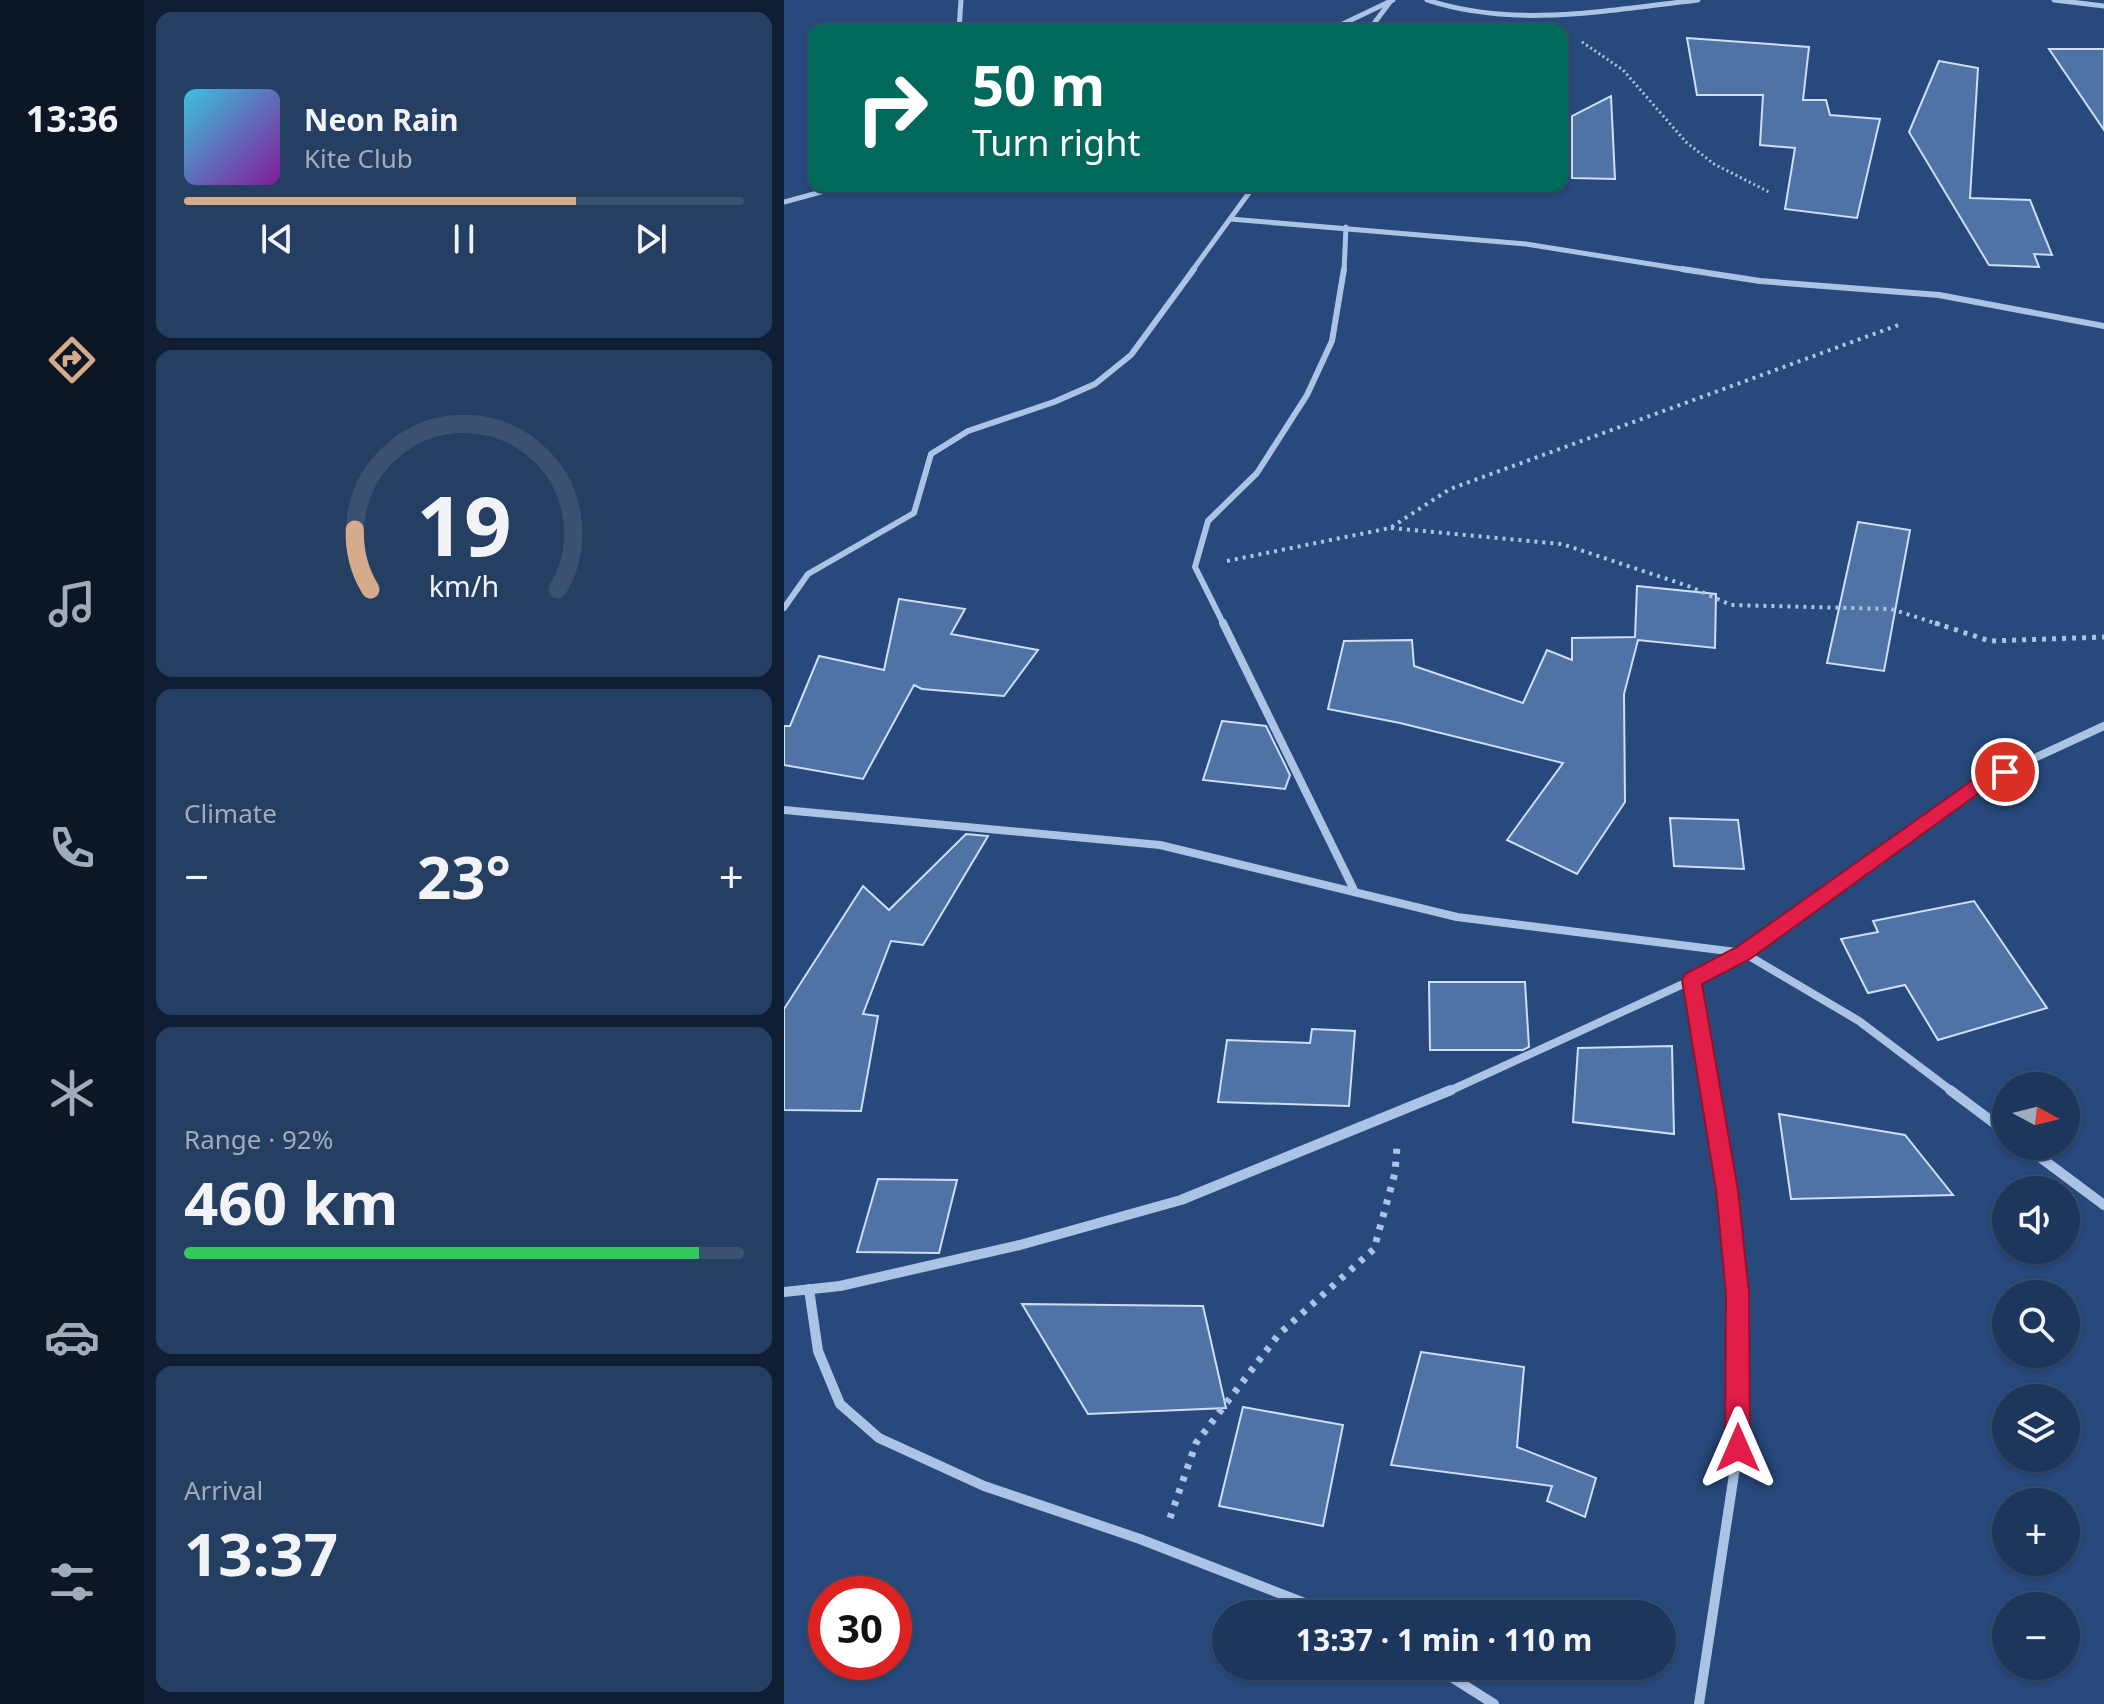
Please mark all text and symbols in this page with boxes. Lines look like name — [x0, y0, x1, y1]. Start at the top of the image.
text: 50 m — [972, 46, 1105, 122]
icon: right — [840, 56, 944, 160]
text: 13:36 — [26, 94, 118, 143]
text: Neon Rain — [304, 99, 458, 140]
text: Turn right — [972, 118, 1140, 167]
text: Kite Club — [304, 140, 413, 176]
icon: previous — [255, 217, 299, 261]
icon: pause — [442, 217, 486, 261]
icon: next — [629, 217, 673, 261]
icon: directions — [44, 332, 100, 388]
text: 19 — [416, 466, 512, 579]
text: km/h — [429, 566, 499, 605]
icon: music — [44, 576, 100, 632]
pin — [1971, 738, 2039, 806]
icon: arrive — [1983, 750, 2027, 794]
text: Climate — [184, 795, 277, 831]
icon: phone — [44, 820, 100, 876]
text: 23° — [417, 835, 511, 917]
text: − — [184, 846, 209, 906]
text: + — [719, 846, 744, 906]
icon: climate — [44, 1065, 100, 1121]
north arrow — [1992, 1072, 2080, 1160]
map controls — [1992, 1072, 2080, 1680]
text: Range · 92% — [184, 1121, 333, 1157]
text: 460 km — [184, 1161, 398, 1243]
button: sound — [1992, 1176, 2080, 1264]
button: search — [1992, 1280, 2080, 1368]
icon: car — [44, 1309, 100, 1365]
button: layers — [1992, 1384, 2080, 1472]
position arrow — [1696, 1406, 1780, 1490]
text: Arrival — [184, 1472, 263, 1508]
button: + — [1992, 1488, 2080, 1576]
text: 13:37 — [184, 1512, 338, 1594]
icon: filters — [44, 1554, 100, 1610]
speed limit sign: 30 — [808, 1576, 912, 1680]
button: − — [1992, 1592, 2080, 1680]
text: 13:37 · 1 min · 110 m — [1296, 1619, 1592, 1660]

